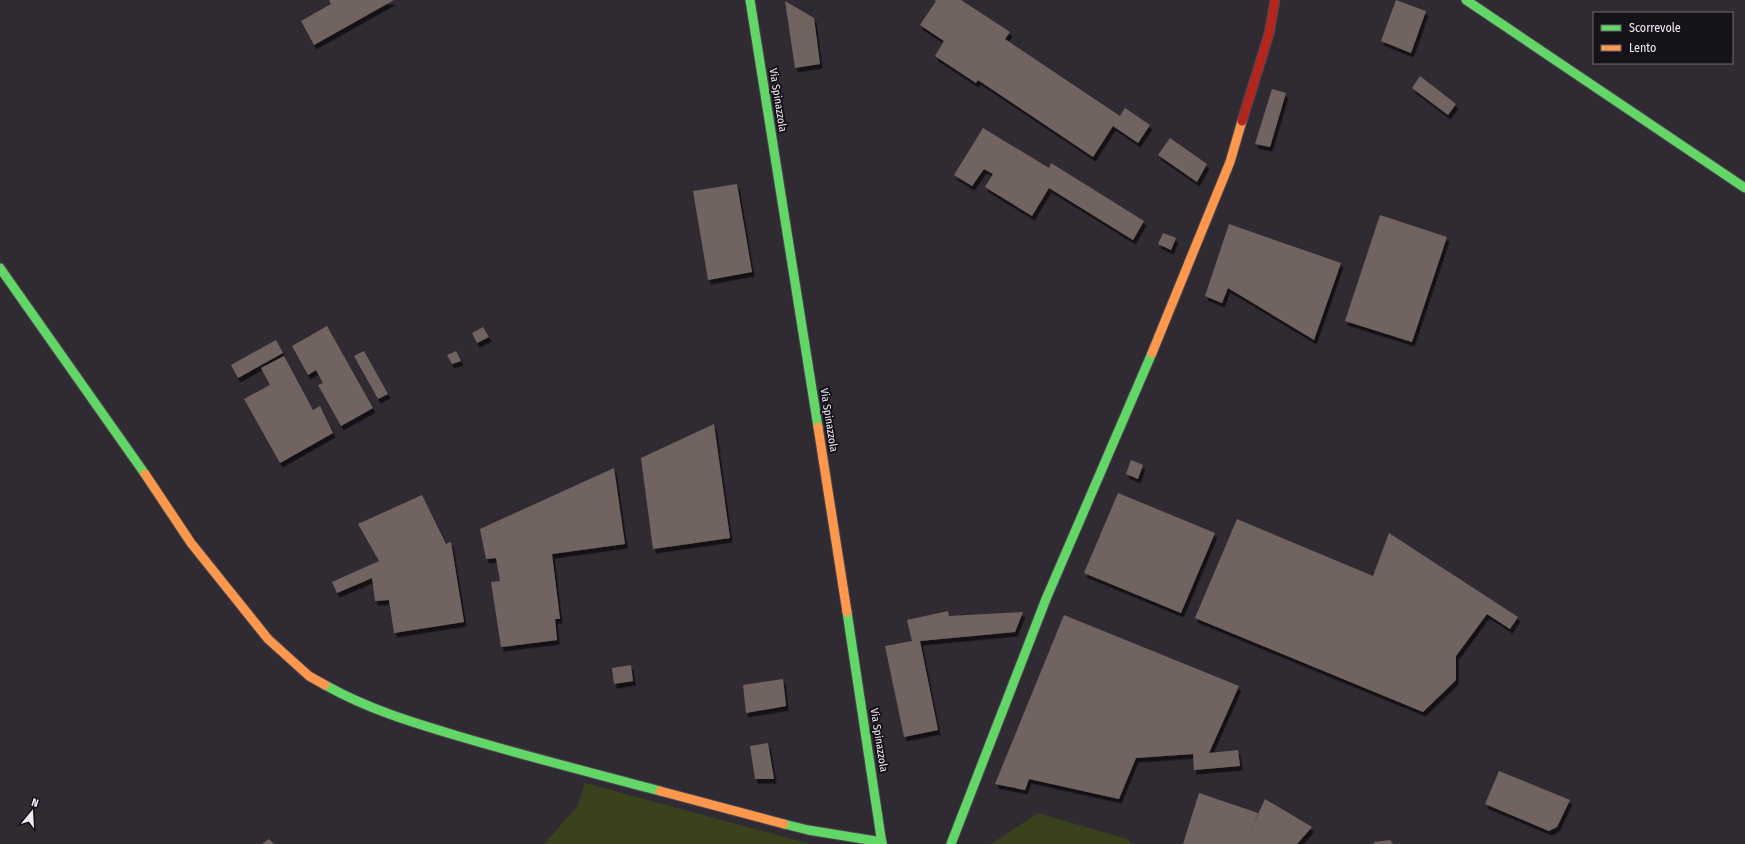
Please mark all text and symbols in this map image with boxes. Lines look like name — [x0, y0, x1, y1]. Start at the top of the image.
legend — [1593, 12, 1733, 64]
text: Scorrevole — [1629, 21, 1681, 35]
text: Lento — [1629, 41, 1656, 55]
street label: Via Spinazzola — [767, 67, 789, 133]
street label: Via Spinazzola — [818, 387, 840, 453]
street label: Via Spinazzola — [868, 707, 890, 773]
north arrow — [12, 792, 52, 832]
text: N — [30, 796, 40, 810]

